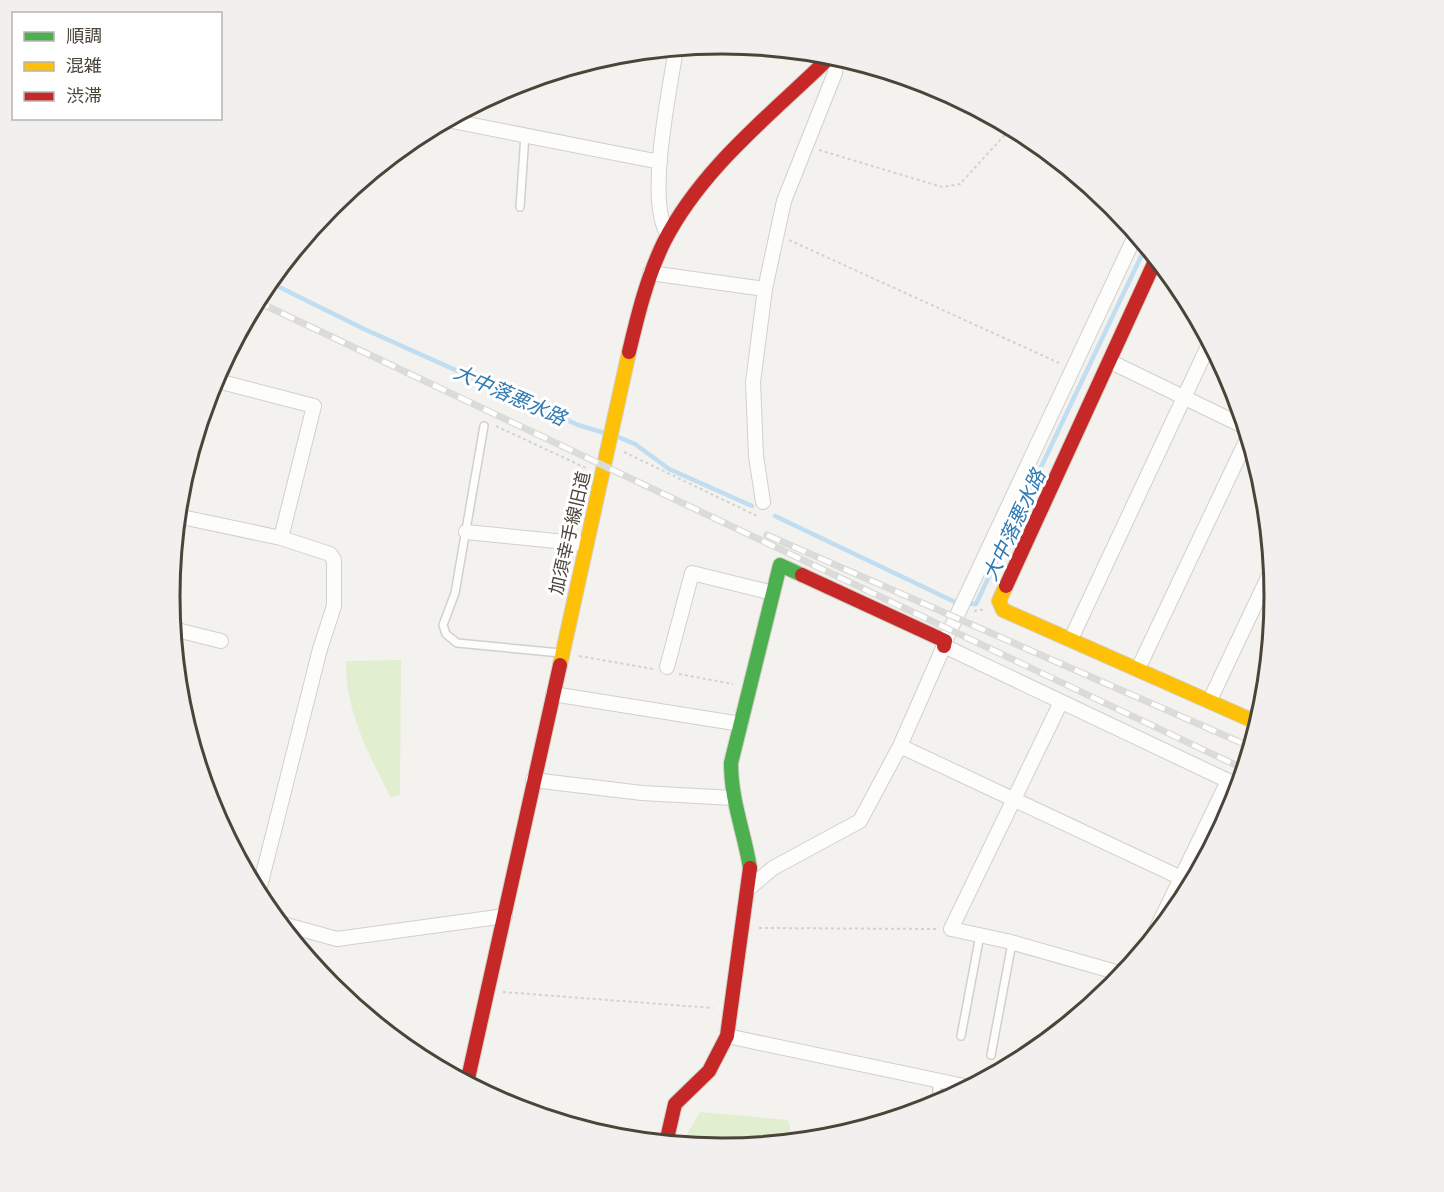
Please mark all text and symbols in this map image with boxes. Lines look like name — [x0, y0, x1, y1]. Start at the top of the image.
legend — [12, 12, 222, 120]
text: 順調 — [66, 25, 102, 46]
text: 混雑 — [66, 55, 102, 76]
text: 渋滞 — [66, 85, 102, 106]
water label: 大中落悪水路 — [450, 360, 572, 431]
water label: 大中落悪水路 — [978, 464, 1051, 584]
street label: 加須幸手線旧道 — [545, 469, 594, 597]

